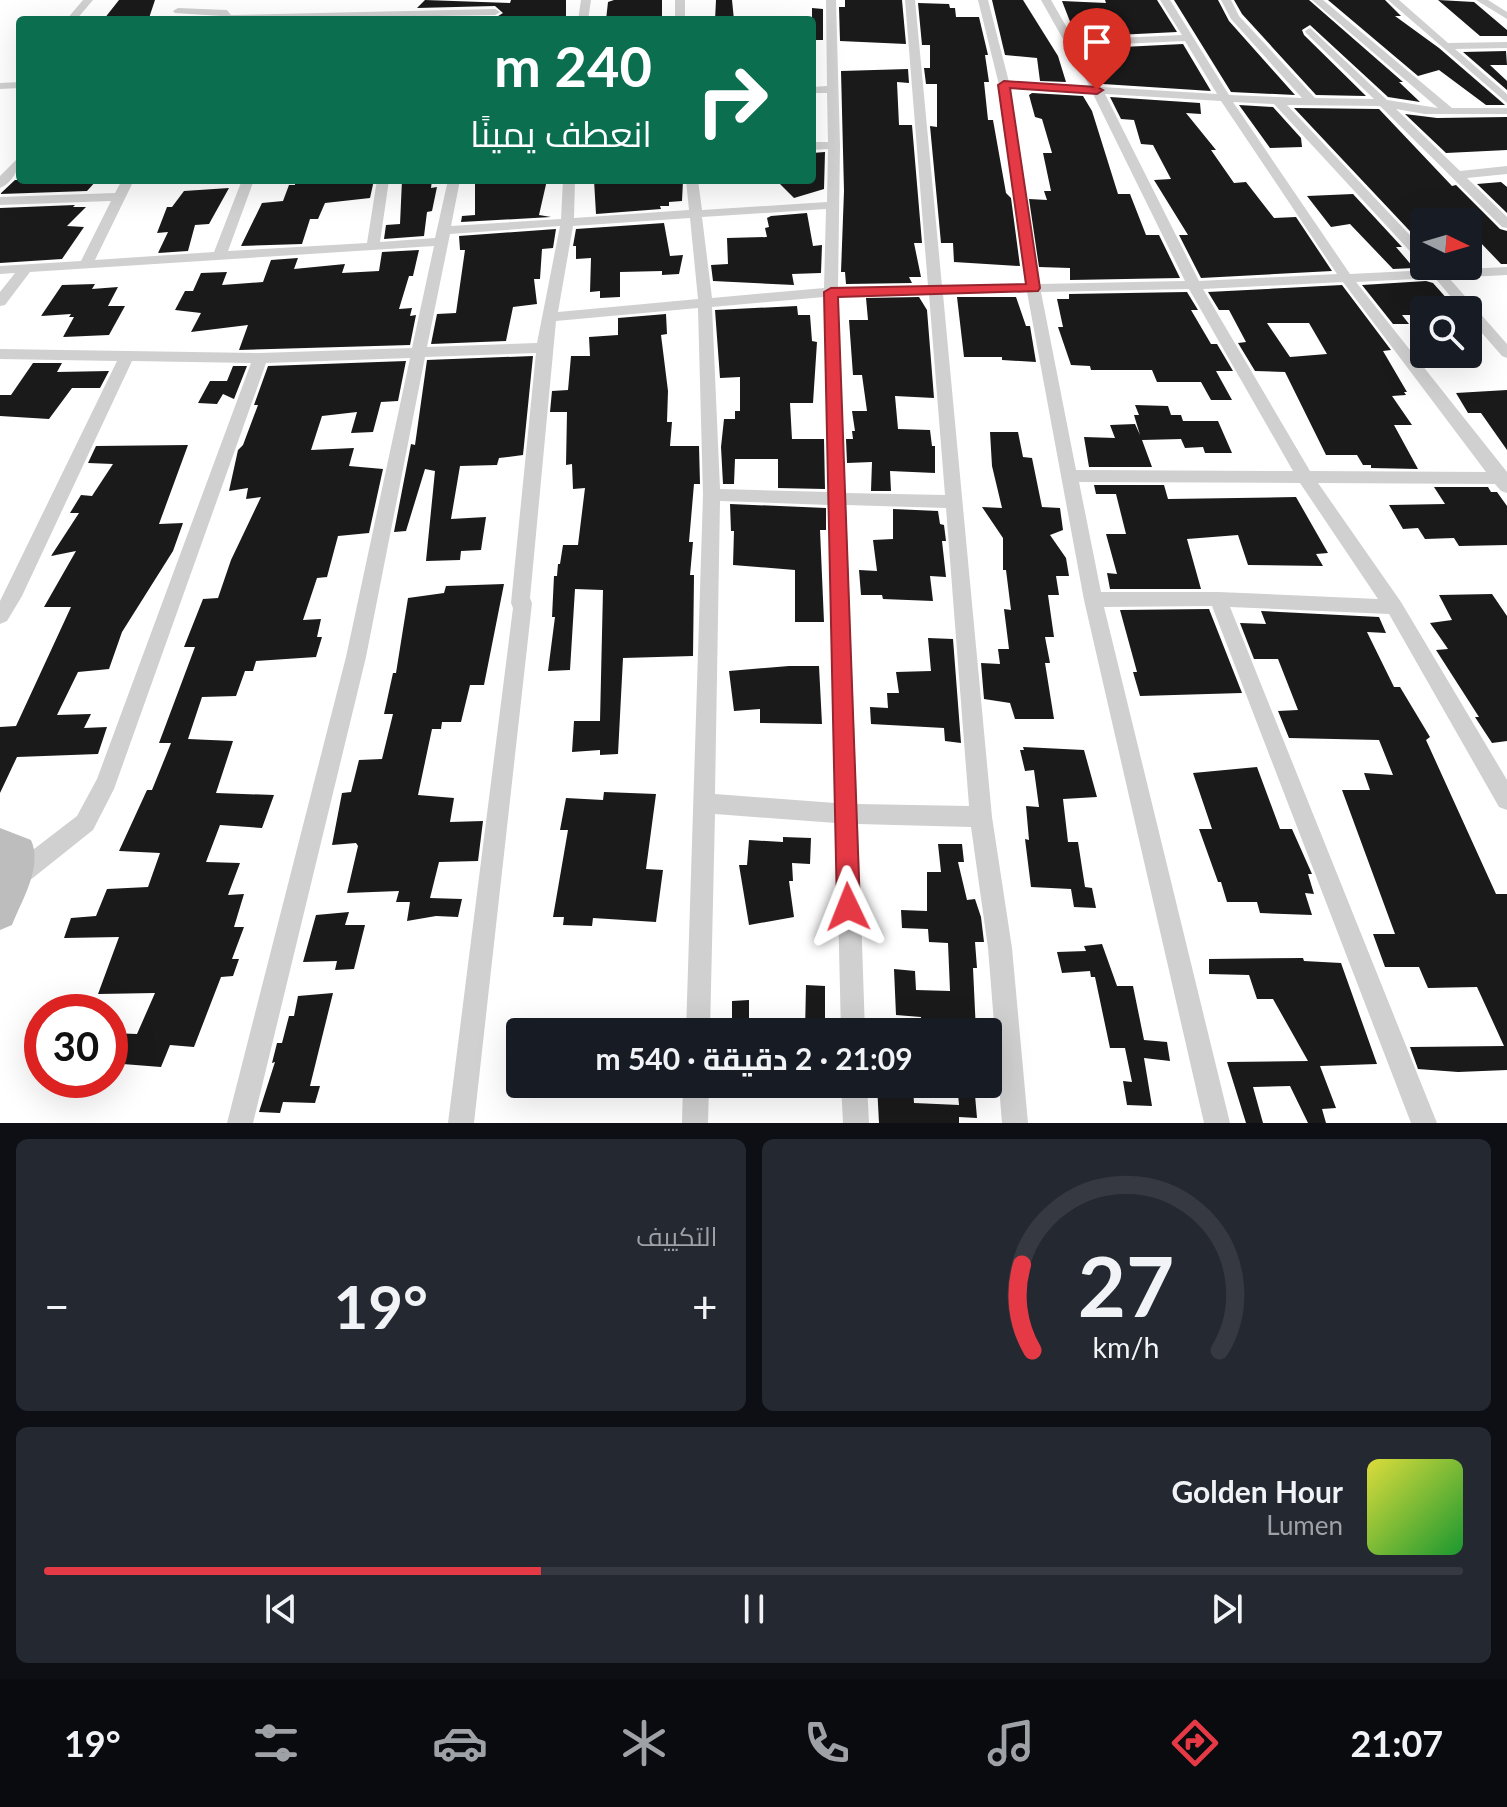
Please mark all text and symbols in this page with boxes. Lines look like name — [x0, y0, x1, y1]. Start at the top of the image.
pin — [1063, 8, 1131, 90]
icon: arrive — [1075, 20, 1119, 64]
text: 240 m — [494, 32, 652, 99]
icon: right — [680, 48, 784, 152]
text: انعطف يمينًا — [470, 111, 652, 155]
north arrow — [1410, 208, 1482, 280]
map controls — [1410, 208, 1482, 368]
button: search — [1410, 296, 1482, 368]
position arrow — [806, 865, 890, 949]
speed limit sign: 30 — [24, 994, 128, 1098]
text: 21:09 · 2 دقيقة · 540 m — [595, 1040, 913, 1076]
text: التكييف — [636, 1220, 718, 1252]
text: 27 — [1078, 1235, 1175, 1335]
text: 19° — [333, 1270, 428, 1342]
text: − — [44, 1280, 70, 1332]
text: + — [692, 1280, 718, 1332]
text: km/h — [1093, 1330, 1160, 1364]
text: Golden Hour — [1171, 1473, 1343, 1509]
text: Lumen — [1266, 1509, 1343, 1541]
icon: previous — [259, 1587, 303, 1631]
icon: pause — [732, 1587, 776, 1631]
icon: next — [1205, 1587, 1249, 1631]
icon: filters — [248, 1715, 304, 1771]
icon: car — [432, 1715, 488, 1771]
icon: climate — [616, 1715, 672, 1771]
icon: phone — [799, 1715, 855, 1771]
icon: music — [983, 1715, 1039, 1771]
icon: directions — [1167, 1715, 1223, 1771]
text: 19° — [64, 1721, 121, 1765]
text: 21:07 — [1350, 1721, 1443, 1765]

